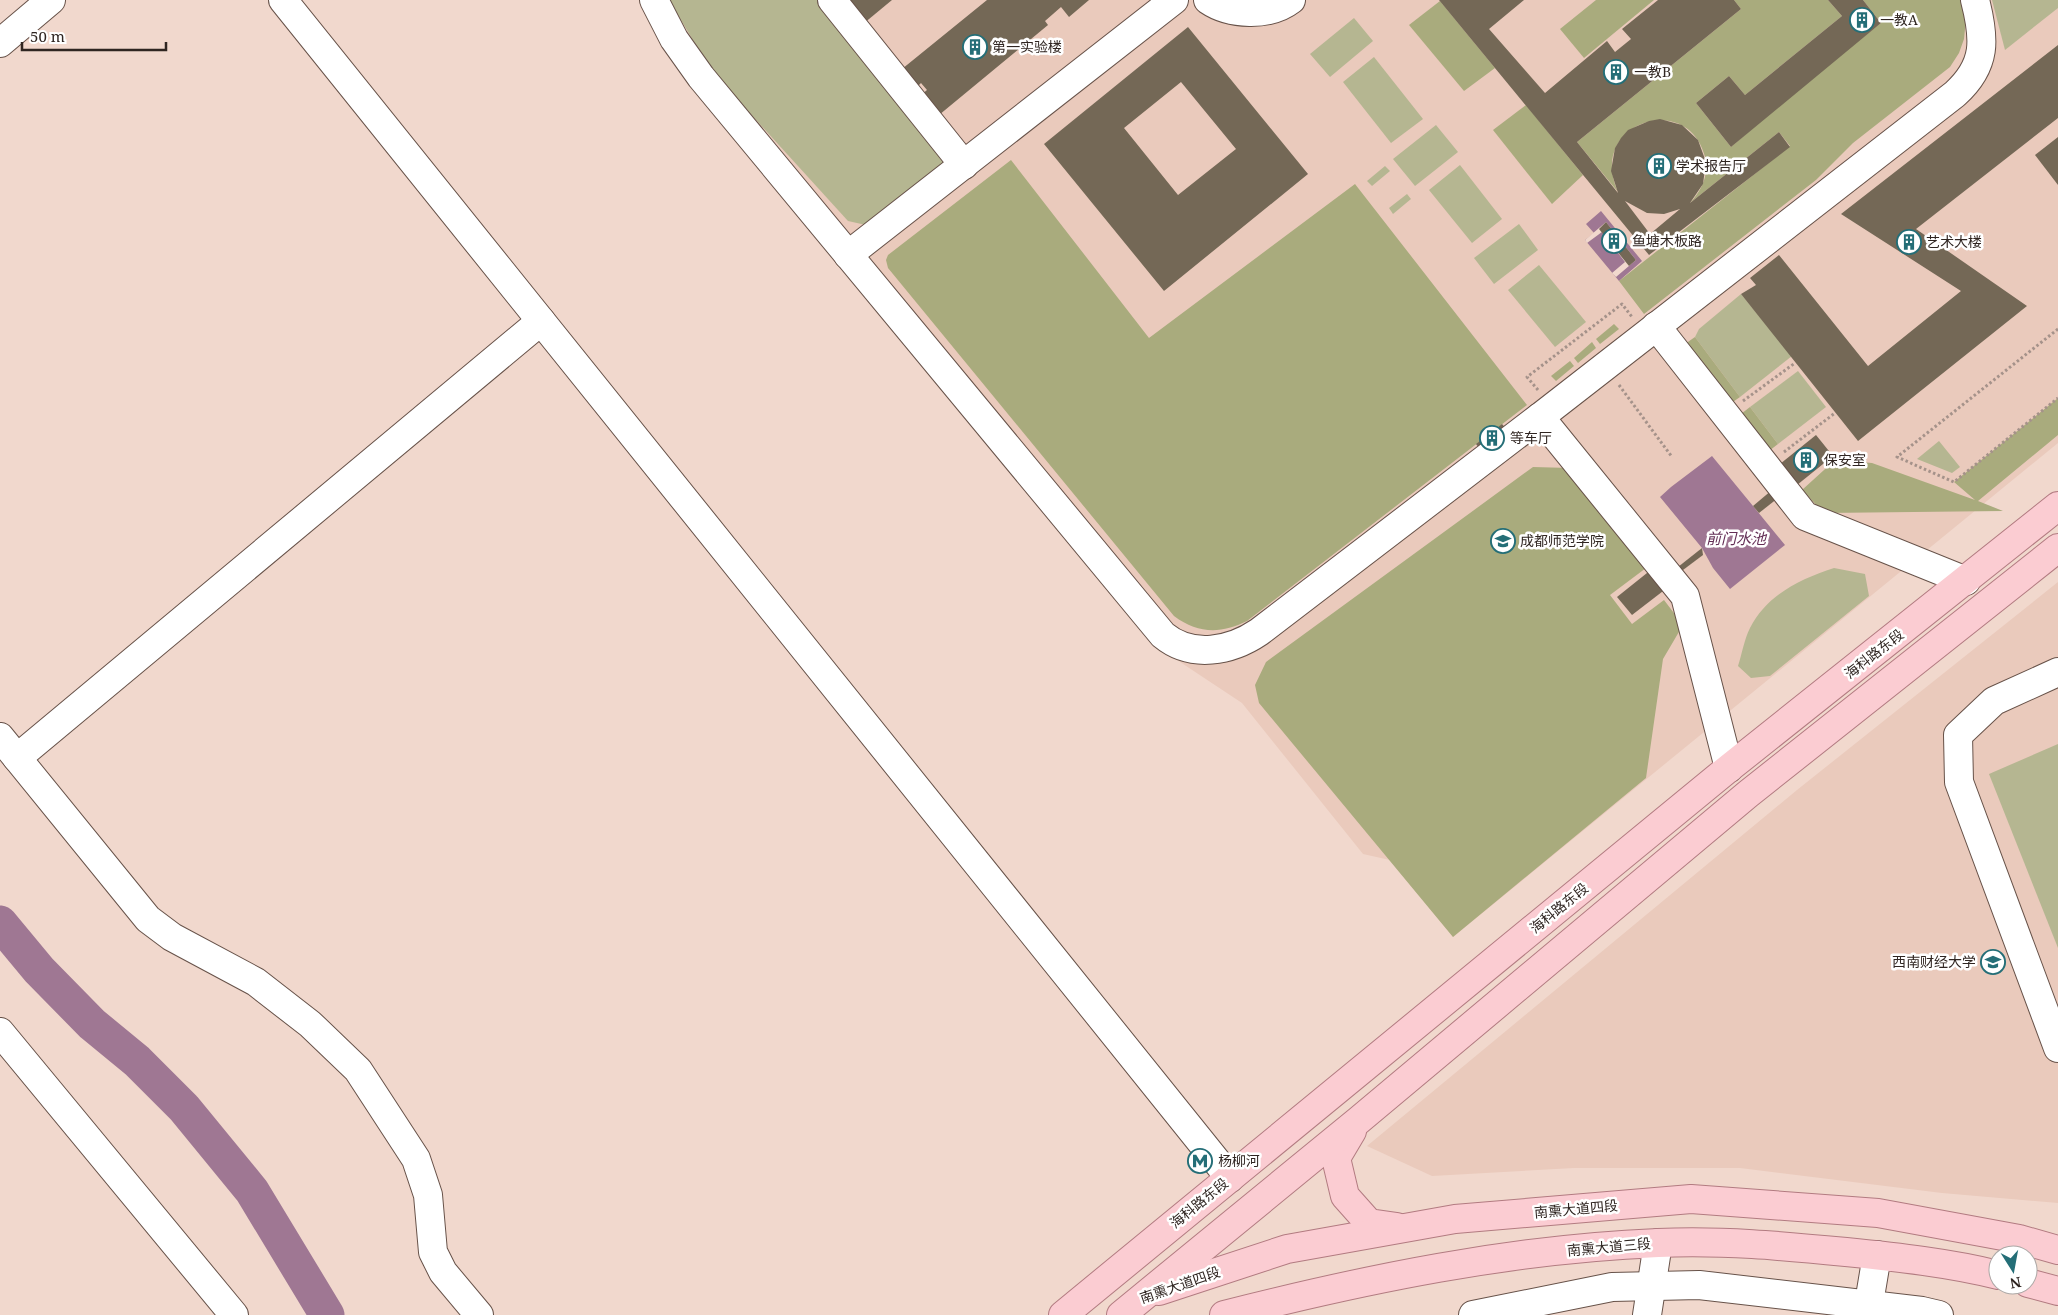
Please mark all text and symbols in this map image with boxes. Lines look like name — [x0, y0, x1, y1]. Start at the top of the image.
building icon: 一教A — [1849, 7, 1875, 33]
place label: 一教A — [1880, 10, 1918, 29]
scale bar — [22, 20, 166, 52]
text: 50 m — [30, 26, 65, 46]
building icon: 第一实验楼 — [962, 34, 988, 60]
place label: 第一实验楼 — [992, 37, 1062, 56]
building icon: 一教B — [1603, 59, 1629, 85]
place label: 一教B — [1634, 62, 1671, 81]
building icon: 学术报告厅 — [1646, 153, 1672, 179]
place label: 学术报告厅 — [1676, 156, 1746, 175]
building icon: 鱼塘木板路 — [1601, 228, 1627, 254]
building icon: 艺术大楼 — [1896, 229, 1922, 255]
place label: 鱼塘木板路 — [1632, 231, 1702, 250]
place label: 艺术大楼 — [1926, 232, 1982, 251]
building icon: 等车厅 — [1479, 425, 1505, 451]
place label: 等车厅 — [1510, 428, 1552, 447]
building icon: 保安室 — [1793, 447, 1819, 473]
place label: 保安室 — [1824, 450, 1866, 469]
school or university icon: 成都师范学院 — [1490, 528, 1516, 554]
water label: 前门水池 — [1706, 528, 1768, 548]
place label: 成都师范学院 — [1520, 531, 1604, 550]
street label: 海科路东段 — [1840, 625, 1907, 683]
street label: 海科路东段 — [1526, 878, 1592, 937]
school or university icon: 西南财经大学 — [1980, 949, 2006, 975]
place label: 西南财经大学 — [1892, 952, 1976, 971]
metro station icon: 杨柳河 — [1187, 1148, 1213, 1174]
place label: 杨柳河 — [1218, 1151, 1260, 1170]
street label: 海科路东段 — [1166, 1173, 1232, 1232]
street label: 南熏大道四段 — [1533, 1195, 1619, 1222]
street label: 南熏大道三段 — [1566, 1233, 1652, 1260]
north arrow — [1988, 1245, 2038, 1295]
street label: 南熏大道四段 — [1137, 1262, 1223, 1307]
text: N — [2008, 1273, 2023, 1294]

